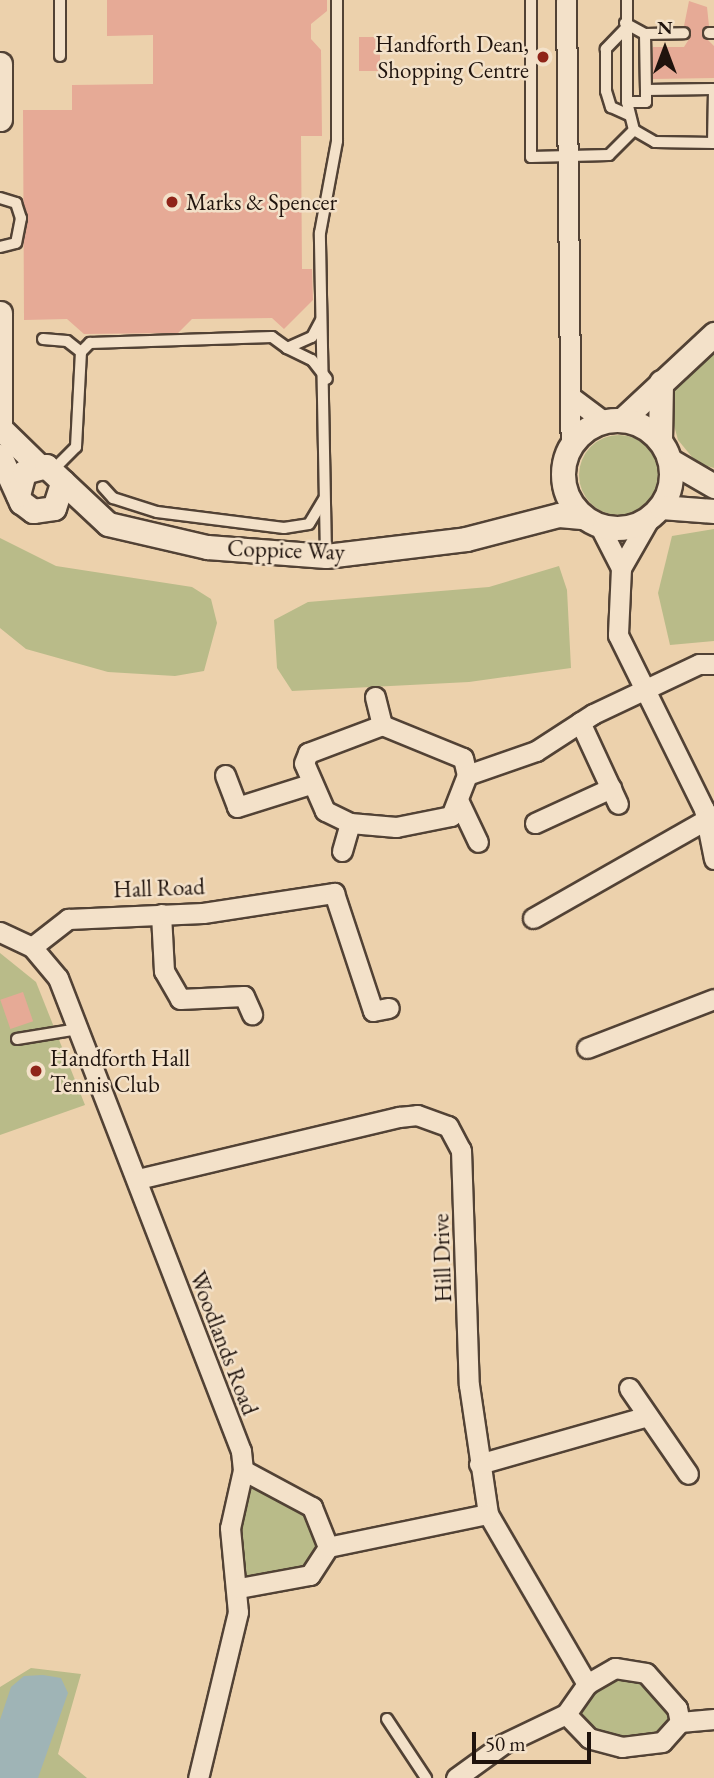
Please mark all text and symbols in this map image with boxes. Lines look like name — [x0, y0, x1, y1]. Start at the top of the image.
north arrow — [630, 14, 700, 84]
text: N — [657, 15, 673, 40]
place label: Handforth Dean, Shopping Centre — [375, 30, 529, 84]
marker: Handforth Dean, Shopping Centre — [535, 49, 551, 65]
place label: Marks & Spencer — [186, 188, 337, 216]
marker: Marks & Spencer — [164, 194, 180, 210]
street label: Coppice Way — [227, 534, 345, 566]
street label: Hall Road — [113, 873, 205, 903]
place label: Handforth Hall Tennis Club — [50, 1044, 190, 1098]
marker: Handforth Hall Tennis Club — [28, 1063, 44, 1079]
street label: Hill Drive — [427, 1213, 457, 1303]
street label: Woodlands Road — [184, 1267, 264, 1419]
scale bar — [476, 1718, 595, 1762]
text: 50 m — [485, 1730, 526, 1757]

